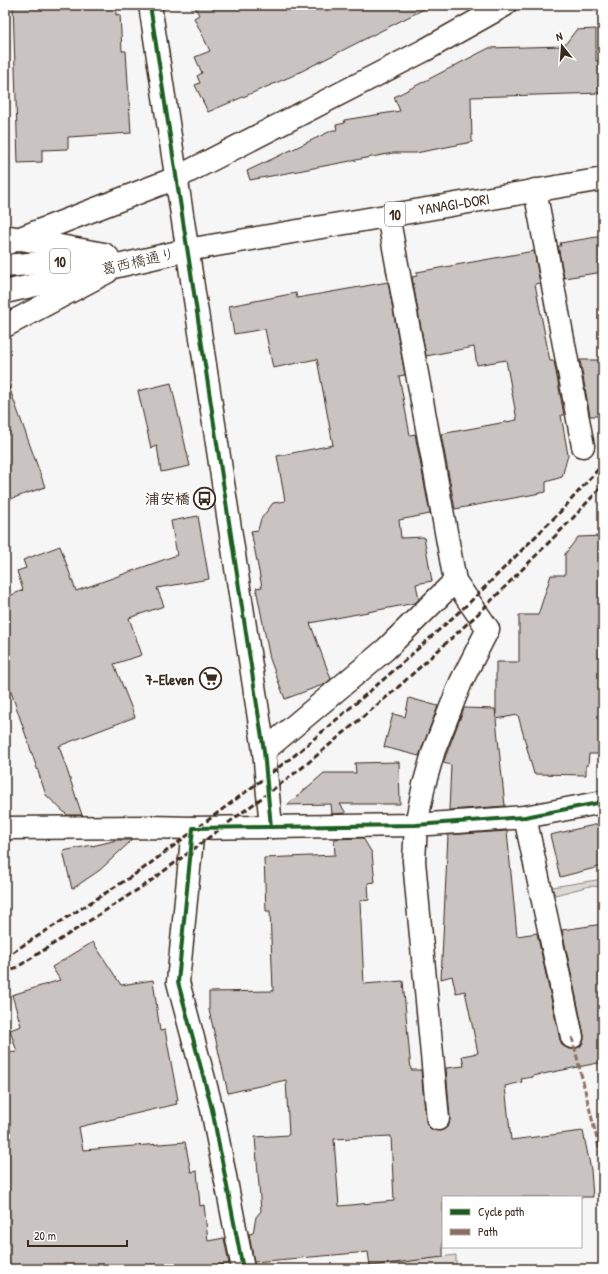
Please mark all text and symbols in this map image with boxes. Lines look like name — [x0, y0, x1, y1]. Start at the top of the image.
north arrow — [542, 26, 582, 66]
text: N — [554, 29, 564, 44]
street label: YANAGI-DORI — [417, 188, 491, 220]
road number: 10 — [385, 202, 405, 226]
street label: 葛西橋通り — [99, 242, 177, 280]
road number: 10 — [50, 249, 70, 273]
bus stop icon: 浦安橋 — [192, 485, 218, 511]
place label: 浦安橋 — [145, 488, 190, 509]
supermarket icon: 7-Eleven — [197, 666, 223, 692]
place label: 7-Eleven — [144, 669, 194, 690]
legend — [442, 1196, 582, 1248]
text: Cycle path — [478, 1203, 524, 1220]
scale bar — [28, 1222, 127, 1248]
text: Path — [478, 1223, 498, 1240]
text: 20 m — [34, 1227, 56, 1244]

